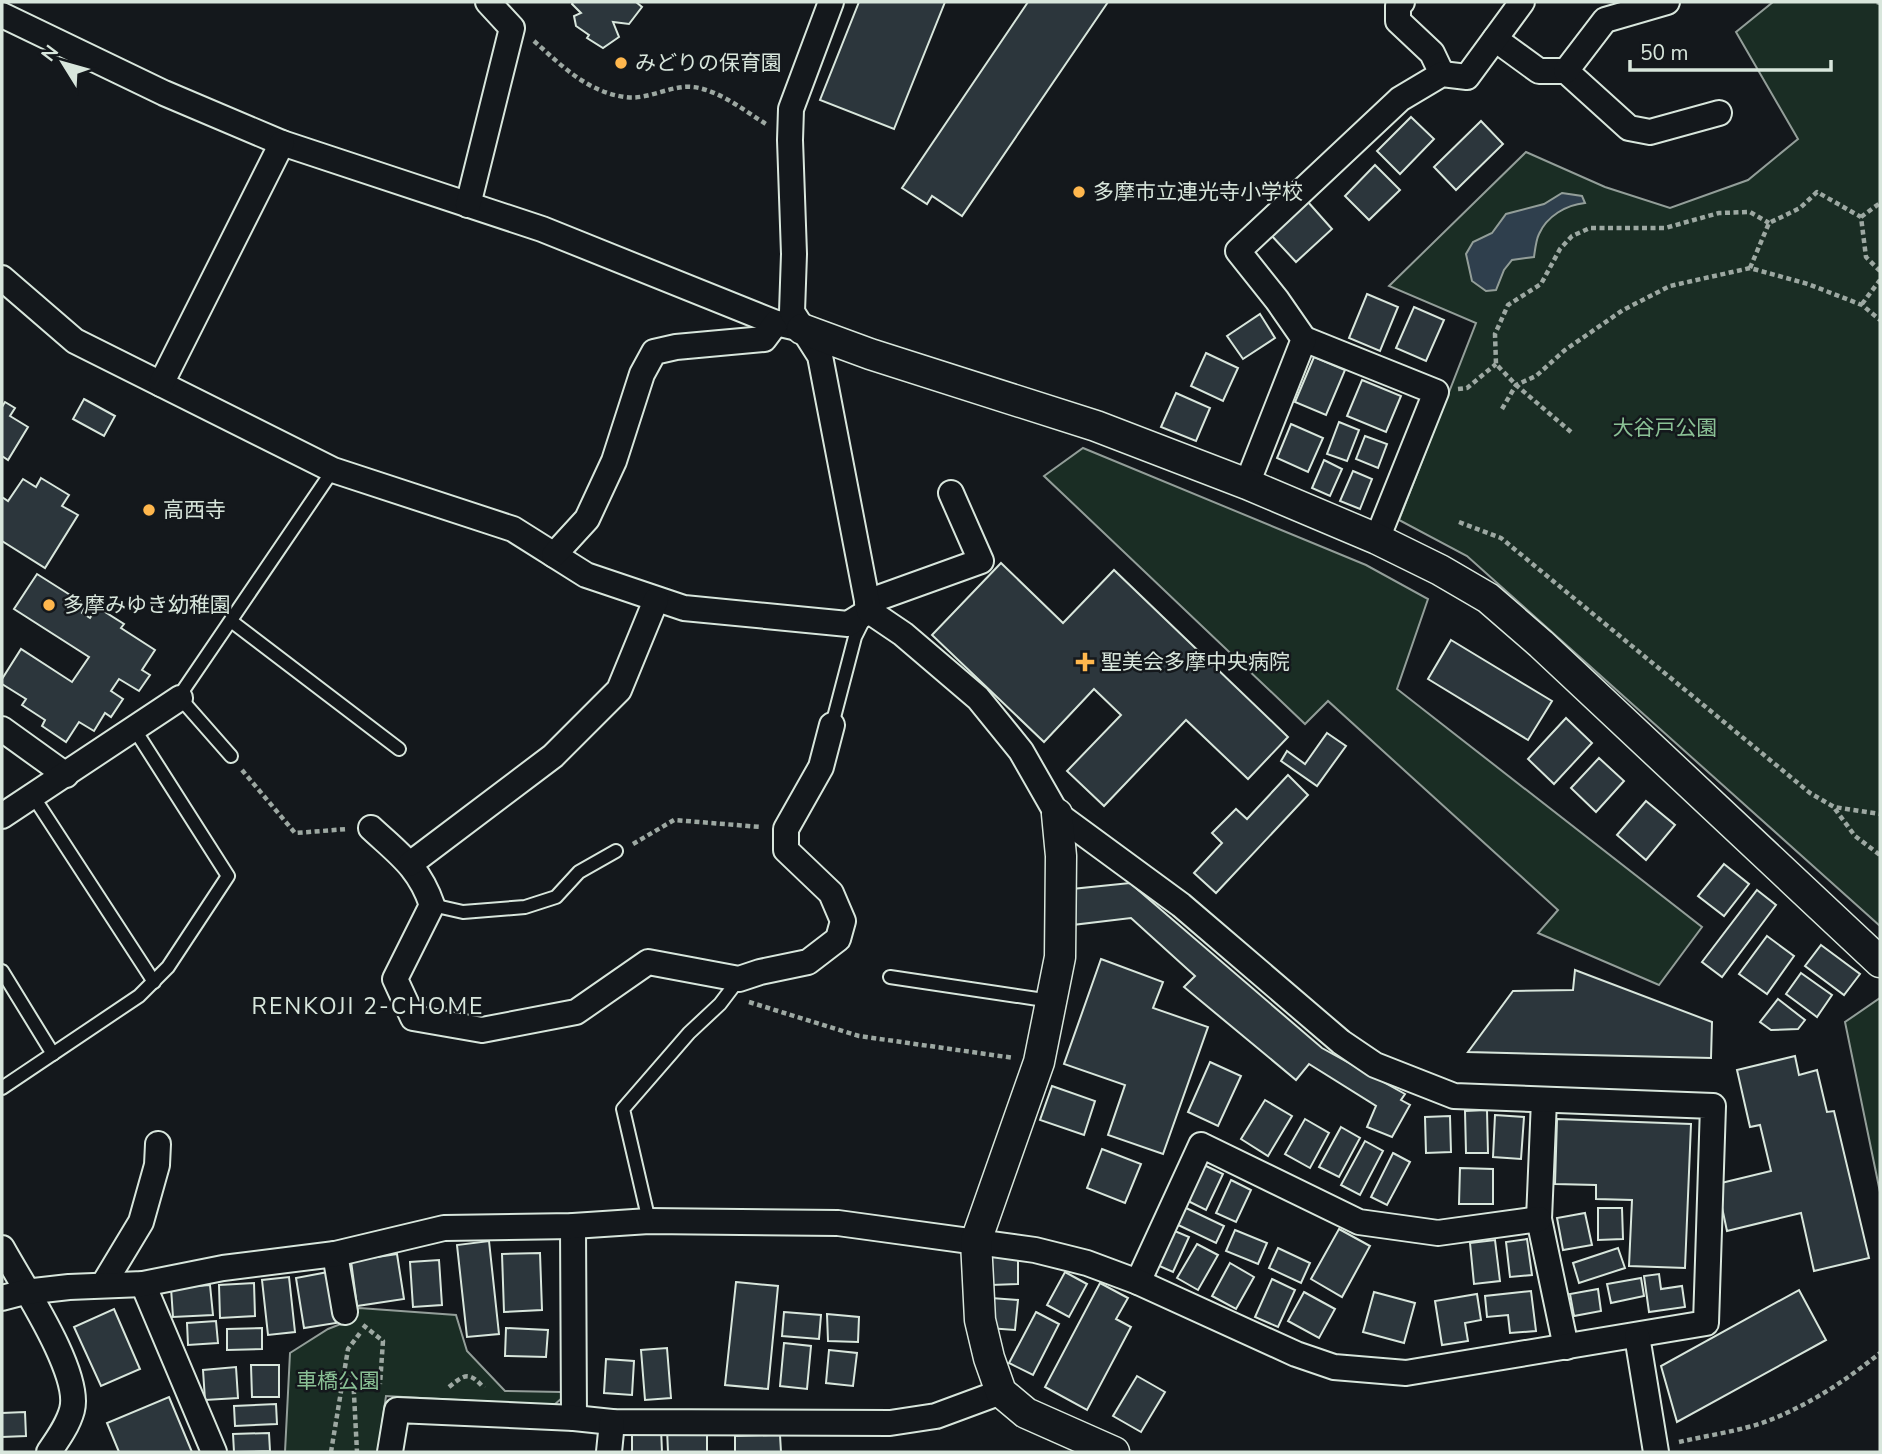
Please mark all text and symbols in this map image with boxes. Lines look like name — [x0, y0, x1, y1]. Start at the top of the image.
north arrow — [28, 28, 98, 98]
scale bar — [1630, 28, 1831, 72]
text: 50 m — [1640, 39, 1689, 67]
text: N — [36, 40, 65, 67]
place label: みどりの保育園 — [635, 49, 782, 77]
marker: みどりの保育園 — [613, 55, 629, 71]
place label: 多摩市立連光寺小学校 — [1093, 178, 1303, 206]
marker: 多摩市立連光寺小学校 — [1071, 184, 1087, 200]
park label: 大谷戸公園 — [1613, 414, 1718, 442]
place label: 高西寺 — [163, 496, 226, 524]
marker: 高西寺 — [141, 502, 157, 518]
place label: 多摩みゆき幼稚園 — [63, 591, 231, 619]
marker: 多摩みゆき幼稚園 — [41, 597, 57, 613]
place label: 聖美会多摩中央病院 — [1101, 648, 1290, 676]
marker: 聖美会多摩中央病院 — [1075, 652, 1095, 672]
district label: RENKOJI 2-CHOME — [252, 991, 484, 1022]
park label: 車橋公園 — [296, 1367, 380, 1395]

